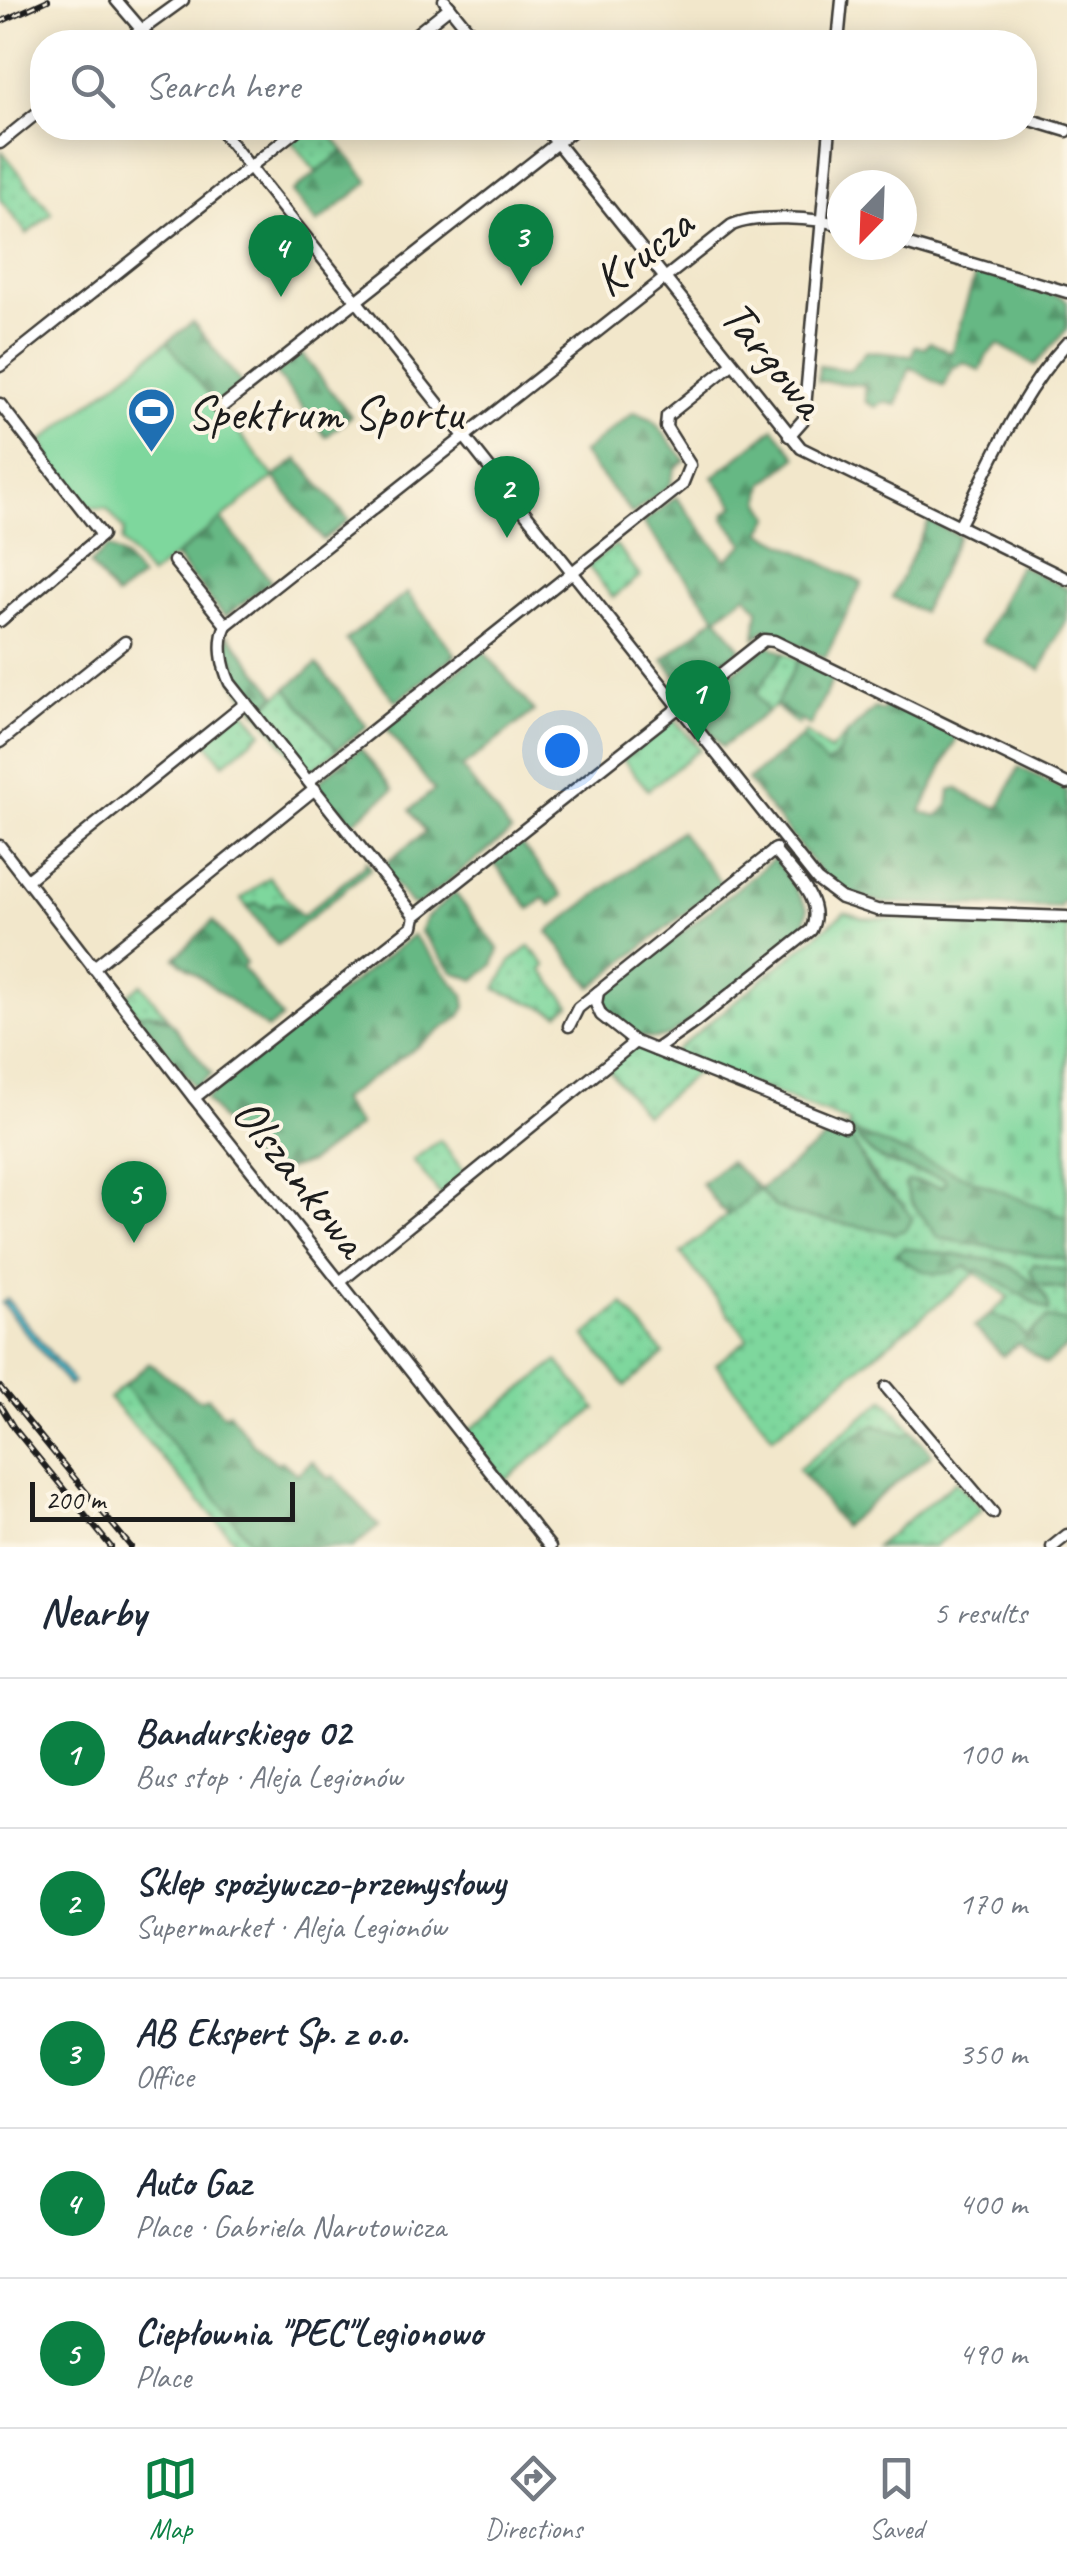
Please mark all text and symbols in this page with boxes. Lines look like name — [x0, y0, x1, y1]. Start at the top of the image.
search box — [30, 30, 1037, 140]
icon: search — [65, 58, 120, 113]
text: Search here — [145, 62, 300, 109]
north arrow — [827, 170, 917, 260]
street label: Krucza — [581, 193, 707, 309]
pin: 3 — [488, 204, 554, 286]
pin: 4 — [248, 214, 314, 297]
street label: Targowa — [708, 288, 842, 433]
place label: Spektrum Sportu — [187, 383, 466, 443]
sports icon: Spektrum Sportu — [126, 386, 178, 454]
pin: 2 — [474, 456, 540, 538]
pin: 1 — [666, 660, 730, 742]
your location — [537, 725, 588, 776]
street label: Olszankowa — [219, 1085, 384, 1272]
pin: 5 — [102, 1160, 166, 1243]
scale bar — [30, 1477, 295, 1522]
text: 200 m — [45, 1482, 105, 1517]
text: Nearby — [40, 1586, 146, 1639]
text: 5 results — [933, 1592, 1027, 1633]
text: Bandurskiego 02 — [135, 1709, 351, 1756]
text: 1 — [65, 1733, 80, 1774]
text: 100 m — [958, 1733, 1027, 1774]
text: Bus stop · Aleja Legionów — [135, 1756, 402, 1797]
text: Sklep spożywczo-przemysłowy — [135, 1859, 505, 1906]
text: 2 — [65, 1883, 80, 1924]
text: 170 m — [958, 1883, 1027, 1924]
text: Supermarket · Aleja Legionów — [135, 1906, 446, 1947]
text: AB Ekspert Sp. z o.o. — [135, 2009, 408, 2056]
text: 3 — [65, 2033, 80, 2074]
text: 350 m — [958, 2033, 1027, 2074]
text: Office — [135, 2056, 194, 2097]
text: Auto Gaz — [135, 2159, 250, 2206]
text: 4 — [65, 2183, 80, 2224]
text: 400 m — [958, 2183, 1027, 2224]
text: Place · Gabriela Narutowicza — [135, 2206, 446, 2247]
text: Ciepłownia "PEC"Legionowo — [135, 2309, 482, 2356]
text: 5 — [66, 2333, 79, 2374]
text: 490 m — [958, 2333, 1027, 2374]
text: Place — [135, 2356, 191, 2397]
tab: Map — [143, 2451, 198, 2546]
tab: Directions — [485, 2451, 582, 2546]
tab: Saved — [869, 2451, 924, 2546]

